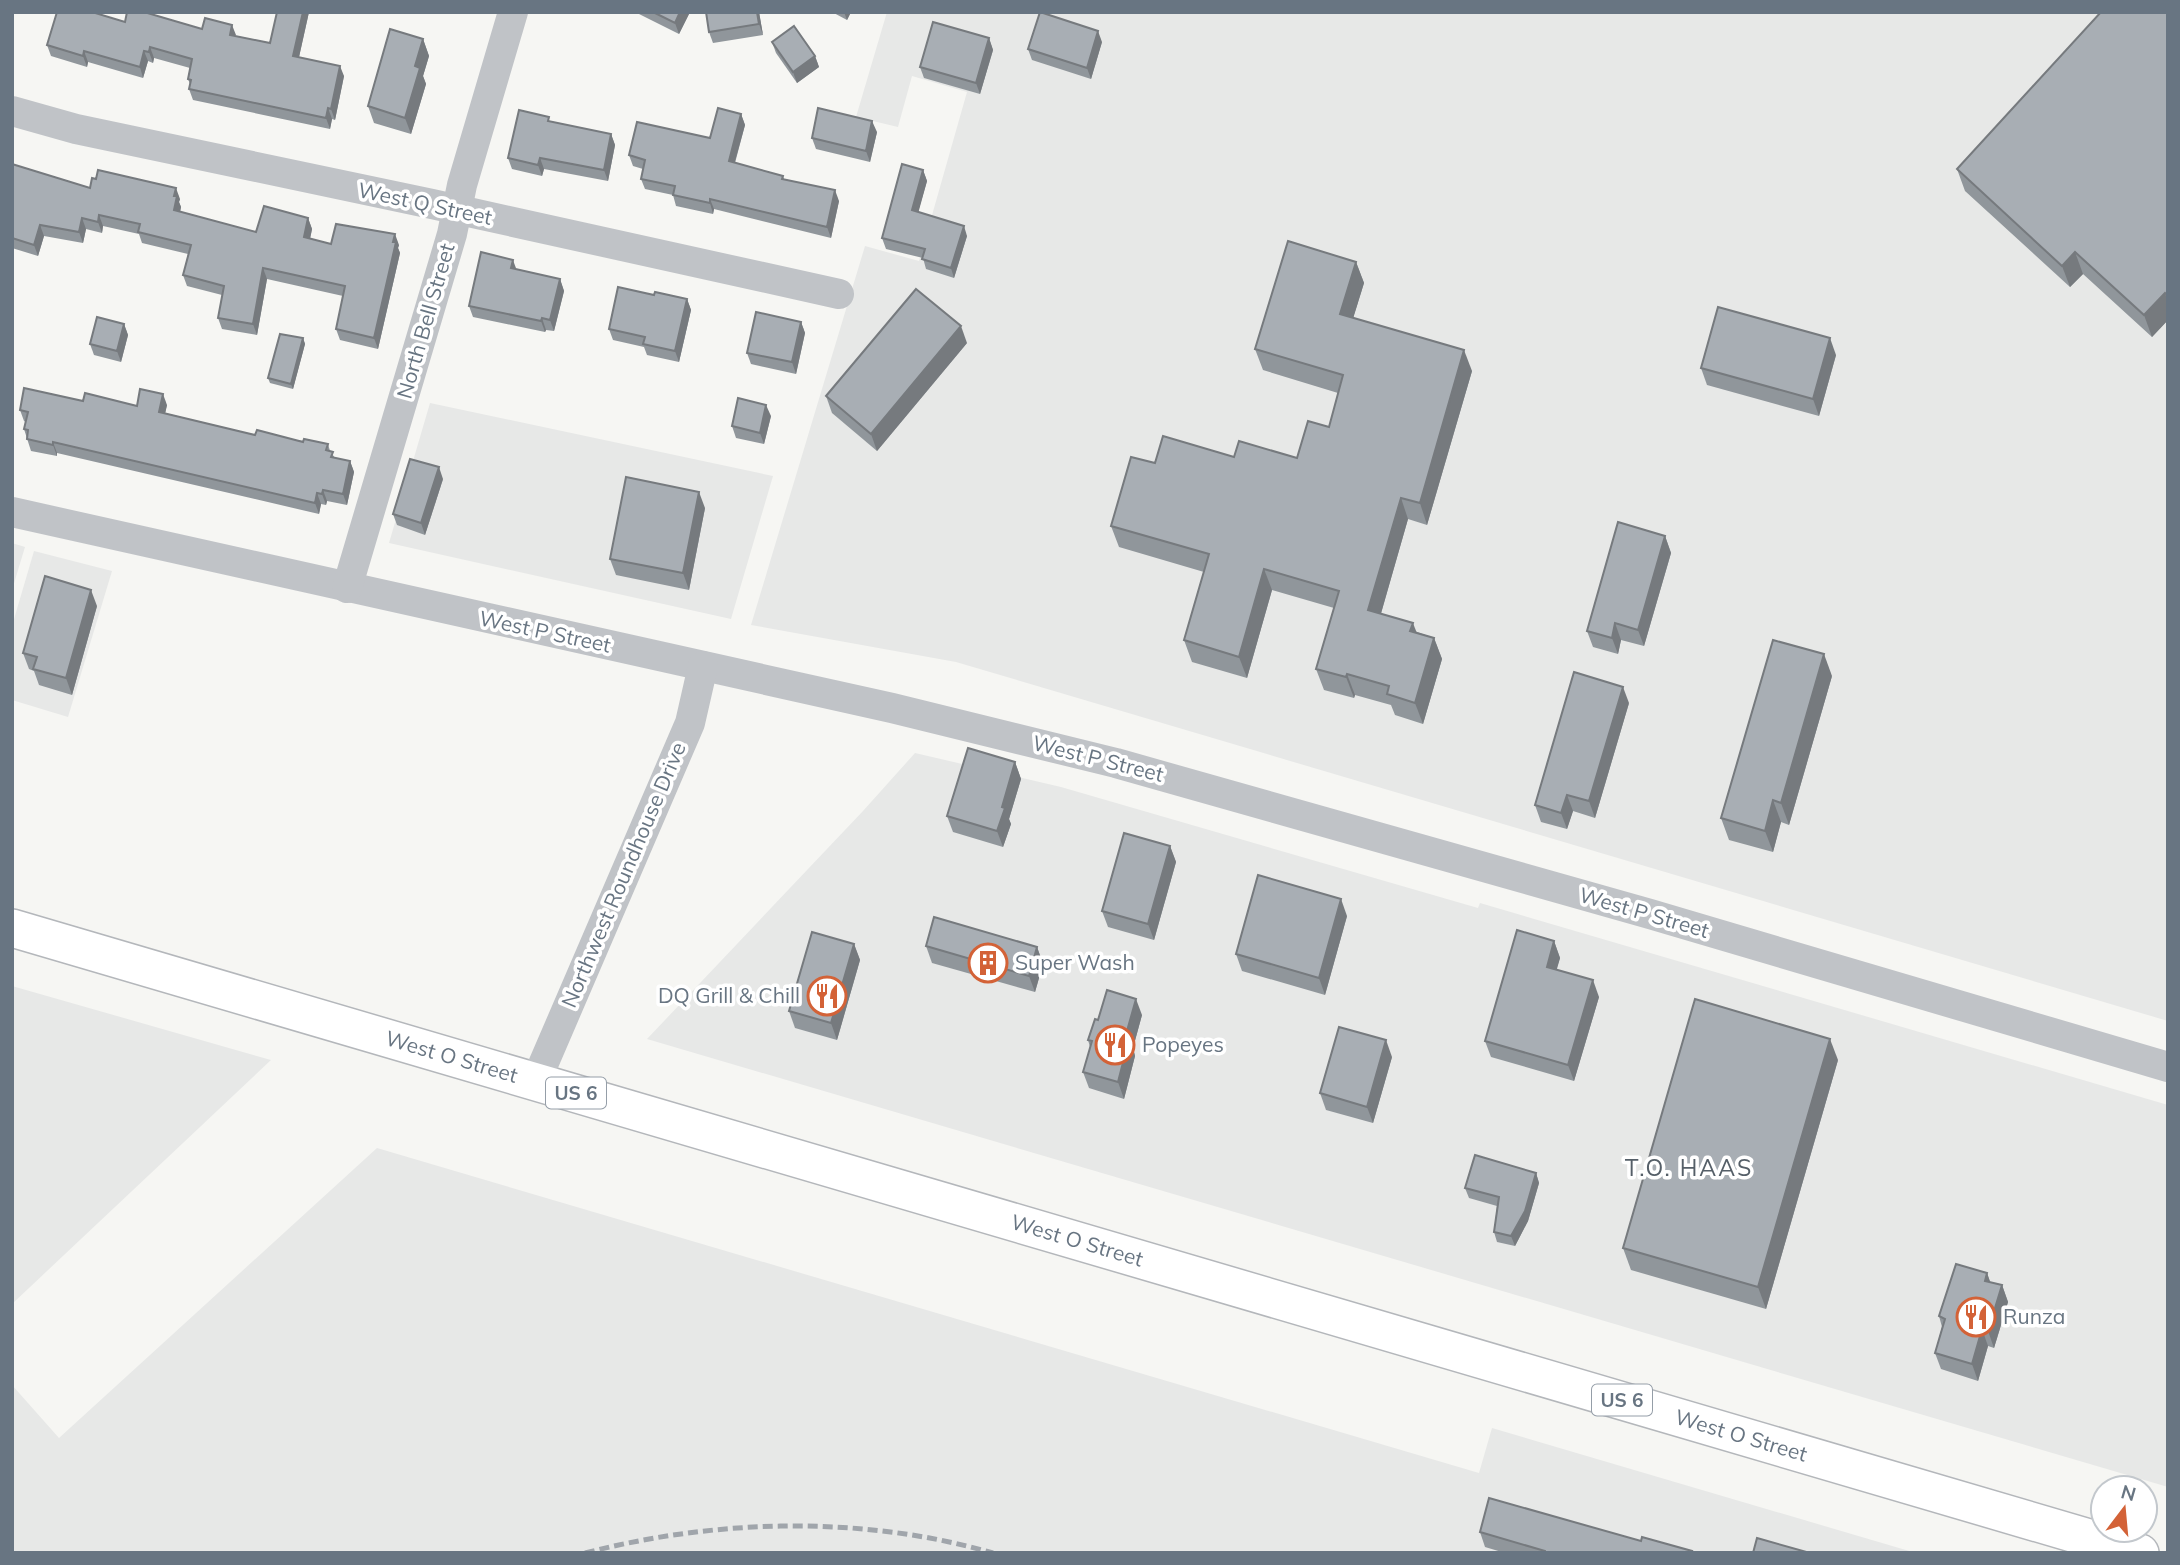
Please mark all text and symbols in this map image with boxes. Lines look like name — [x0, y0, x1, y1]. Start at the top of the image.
street label: West Q Street — [356, 176, 495, 230]
street label: North Bell Street — [390, 240, 460, 401]
street label: West P Street — [477, 604, 613, 658]
street label: West P Street — [1030, 729, 1166, 787]
street label: Northwest Roundhouse Drive — [555, 738, 691, 1011]
street label: West P Street — [1576, 881, 1712, 943]
building icon: Super Wash — [967, 942, 1009, 984]
place label: Super Wash — [1015, 949, 1135, 975]
restaurant icon: DQ Grill & Chill — [806, 975, 848, 1017]
place label: DQ Grill & Chill — [658, 982, 800, 1008]
street label: West O Street — [383, 1024, 521, 1088]
restaurant icon: Popeyes — [1094, 1024, 1136, 1066]
place label: Popeyes — [1142, 1031, 1224, 1057]
road number: US 6 — [546, 1078, 606, 1108]
district label: T.O. HAAS — [1625, 1153, 1753, 1182]
street label: West O Street — [1008, 1208, 1146, 1272]
restaurant icon: Runza — [1955, 1296, 1997, 1338]
place label: Runza — [2003, 1303, 2065, 1329]
road number: US 6 — [1592, 1384, 1652, 1416]
street label: West O Street — [1672, 1403, 1810, 1467]
north arrow — [2089, 1474, 2159, 1544]
text: N — [2118, 1479, 2139, 1506]

